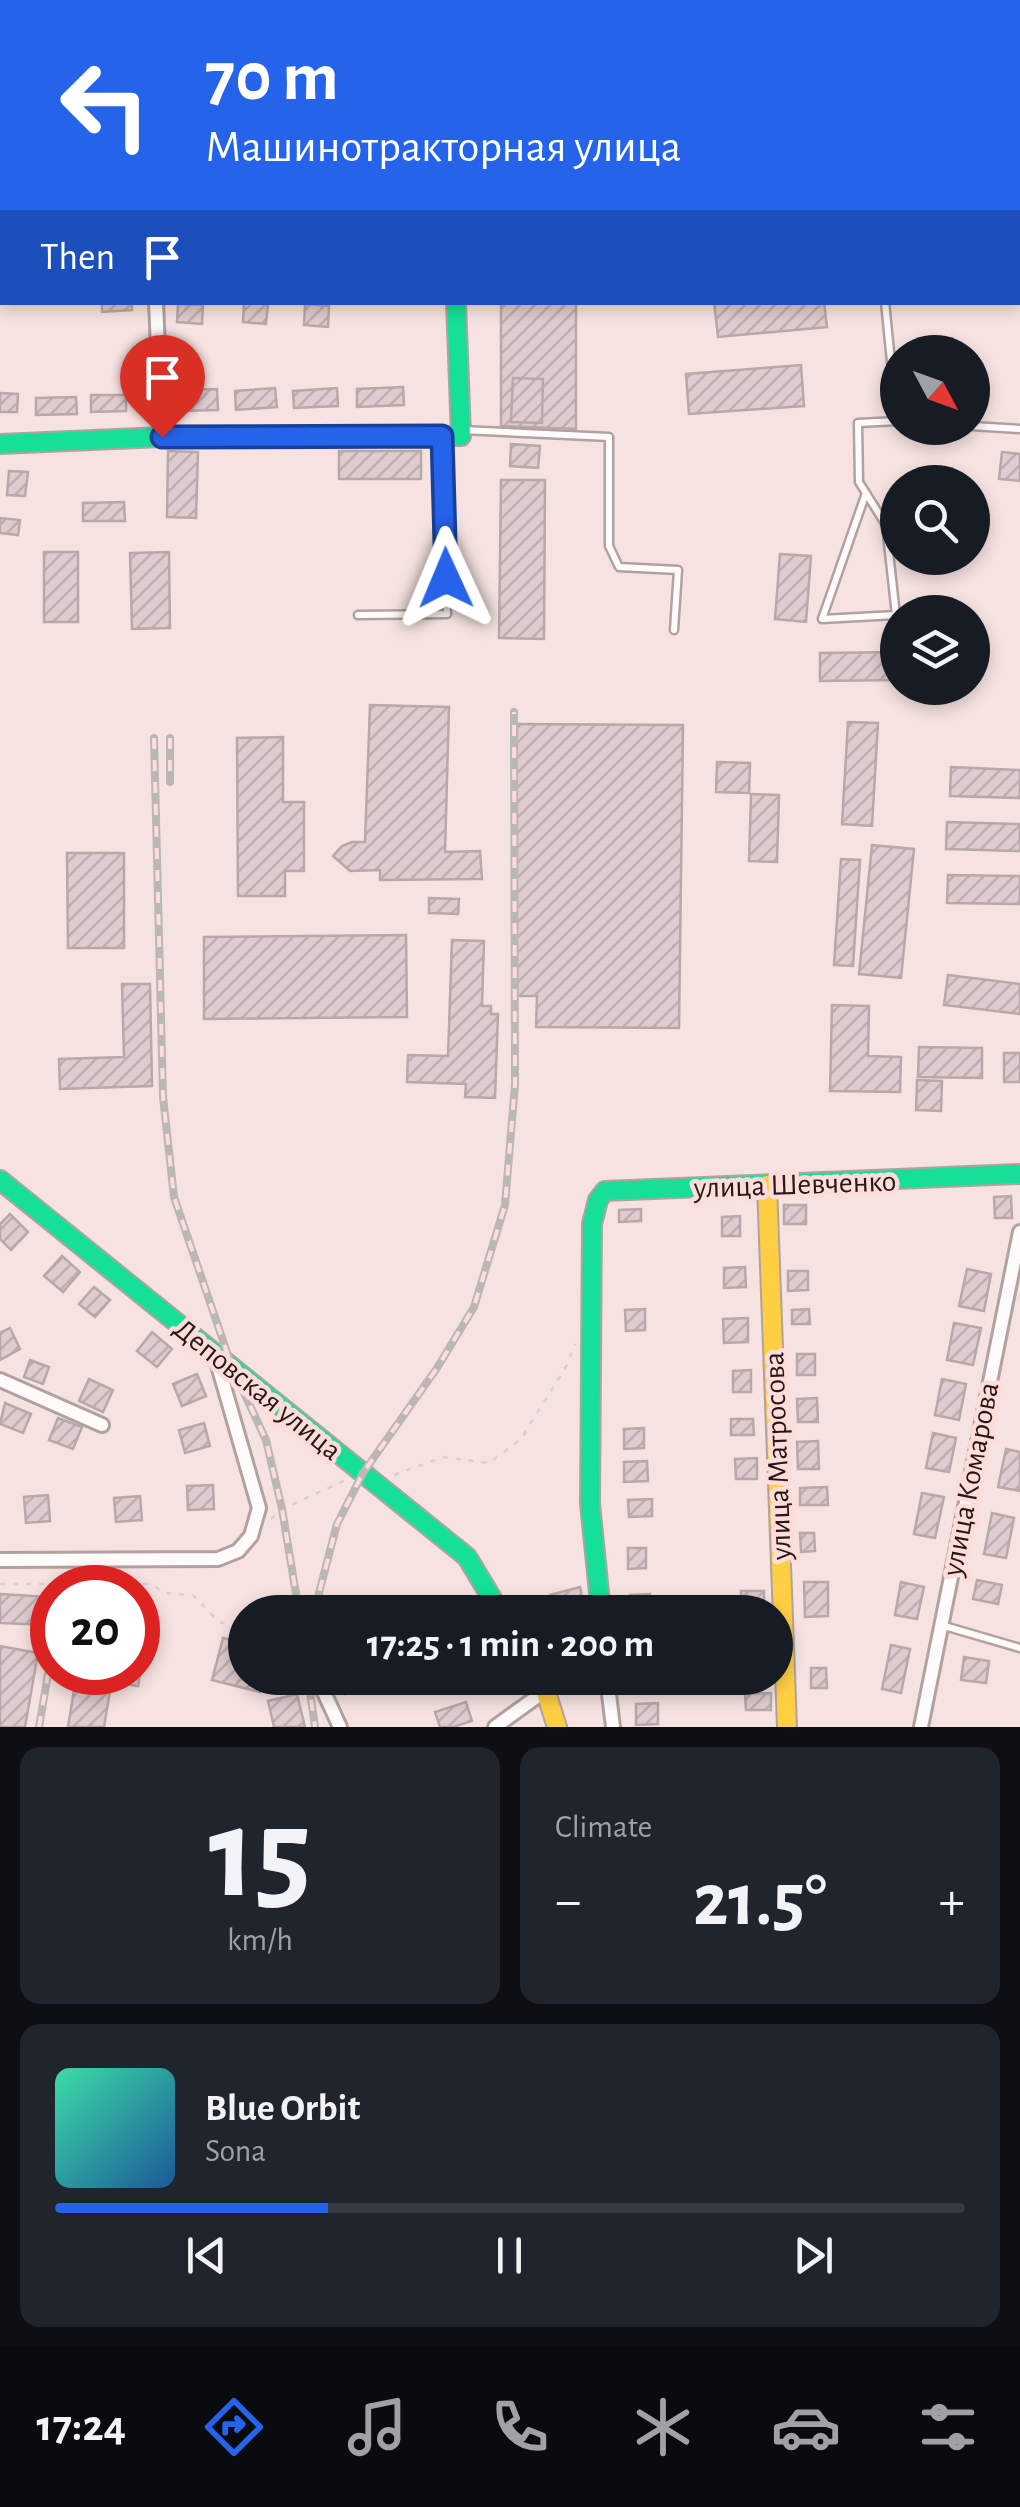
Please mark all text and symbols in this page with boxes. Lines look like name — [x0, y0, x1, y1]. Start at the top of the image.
icon: left — [40, 40, 170, 170]
text: 70 m — [205, 43, 339, 113]
text: Машинотракторная улица — [205, 125, 681, 170]
icon: arrive — [135, 230, 190, 285]
text: Then — [40, 239, 115, 277]
pin — [120, 335, 205, 438]
north arrow — [880, 335, 990, 445]
map controls — [880, 335, 990, 705]
icon: arrive — [135, 350, 190, 405]
button: search — [880, 465, 990, 575]
position arrow — [394, 526, 498, 630]
button: layers — [880, 595, 990, 705]
street label: улица Шевченко — [692, 1166, 897, 1204]
street label: Деповская улица — [168, 1313, 347, 1466]
street label: улица Матросова — [759, 1351, 797, 1562]
street label: улица Комарова — [937, 1380, 1004, 1580]
speed limit sign: 20 — [30, 1565, 160, 1695]
text: 17:25 · 1 min · 200 m — [367, 1626, 654, 1664]
text: 15 — [209, 1791, 311, 1921]
text: Climate — [555, 1811, 652, 1843]
text: 21.5° — [693, 1864, 827, 1939]
text: − — [555, 1874, 581, 1929]
text: + — [939, 1874, 965, 1929]
text: km/h — [227, 1924, 293, 1956]
text: Blue Orbit — [205, 2090, 360, 2128]
text: Sona — [205, 2135, 266, 2167]
icon: previous — [179, 2228, 234, 2283]
icon: pause — [482, 2228, 537, 2283]
icon: next — [786, 2228, 841, 2283]
icon: directions — [199, 2392, 269, 2462]
icon: music — [342, 2392, 412, 2462]
icon: phone — [485, 2392, 555, 2462]
icon: climate — [628, 2392, 698, 2462]
icon: car — [771, 2392, 841, 2462]
icon: filters — [913, 2392, 983, 2462]
text: 17:24 — [36, 2404, 126, 2449]

